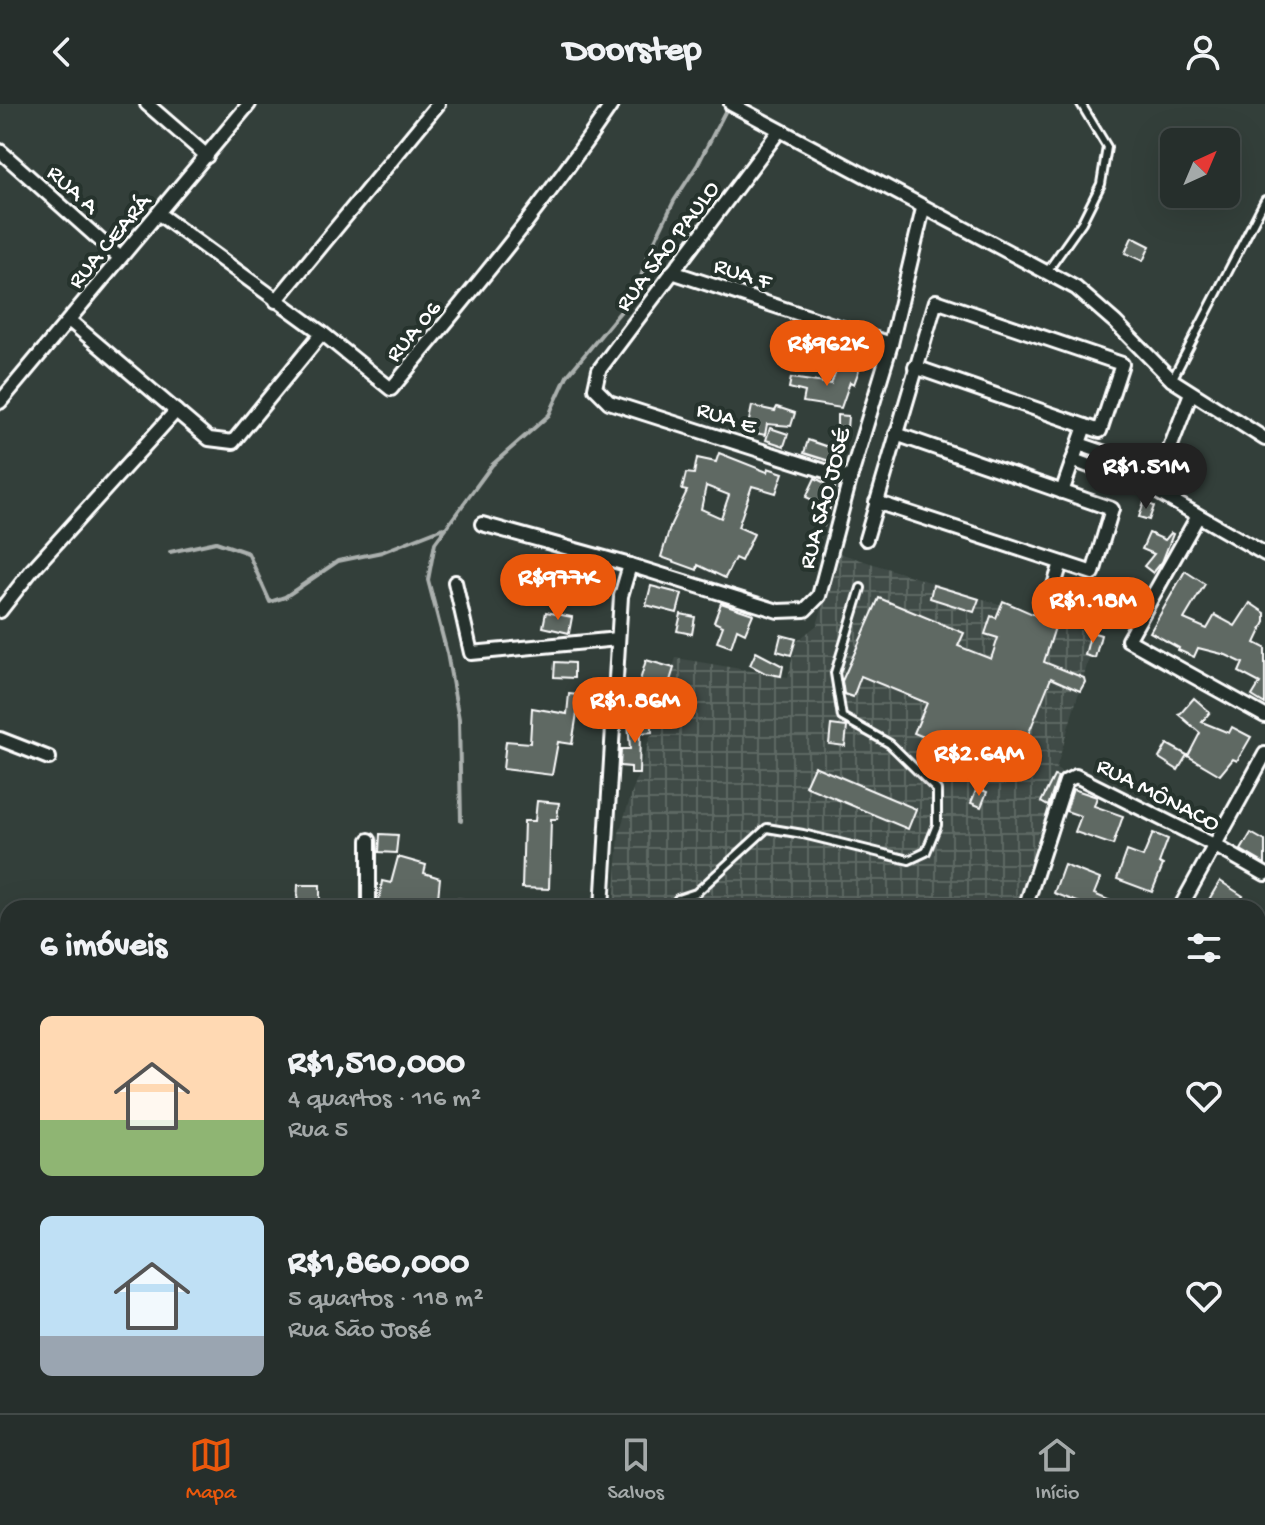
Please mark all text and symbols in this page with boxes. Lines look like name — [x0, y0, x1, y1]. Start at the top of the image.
icon: back — [40, 30, 84, 74]
icon: person — [1181, 30, 1225, 74]
text: Doorstep — [564, 31, 701, 74]
north arrow — [1160, 128, 1240, 208]
map controls — [1160, 128, 1240, 208]
street label: RUA A — [40, 160, 105, 223]
street label: RUA SÃO PAULO — [610, 176, 727, 318]
street label: RUA CEARÁ — [63, 187, 160, 296]
street label: RUA F — [710, 252, 776, 299]
street label: RUA 06 — [380, 295, 449, 369]
pin: R$962K — [762, 320, 892, 388]
text: R$962K — [788, 330, 866, 361]
street label: RUA E — [692, 396, 761, 443]
street label: RUA SÃO JOSÉ — [794, 424, 859, 573]
pin: R$1.51M — [1072, 443, 1220, 511]
text: R$1.51M — [1103, 453, 1189, 484]
pin: R$977K — [493, 554, 623, 622]
text: R$977K — [518, 564, 598, 595]
pin: R$1.18M — [1019, 577, 1167, 645]
text: R$1.18M — [1050, 587, 1136, 618]
pin: R$1.86M — [561, 677, 709, 745]
text: R$1.86M — [590, 687, 680, 718]
pin: R$2.64M — [905, 730, 1053, 798]
text: R$2.64M — [934, 740, 1024, 771]
street label: RUA MÔNACO — [1091, 753, 1224, 840]
icon: filters — [1182, 926, 1226, 970]
text: 6 imóveis — [40, 928, 167, 968]
text: R$1,510,000 — [288, 1045, 465, 1085]
icon: home — [104, 1048, 200, 1144]
icon: heart — [1182, 1074, 1226, 1118]
text: 4 quartos · 116 m² — [288, 1085, 481, 1116]
text: Rua 5 — [288, 1116, 348, 1147]
text: R$1,860,000 — [288, 1245, 469, 1285]
icon: home — [104, 1248, 200, 1344]
icon: heart — [1182, 1274, 1226, 1318]
text: 5 quartos · 118 m² — [288, 1285, 484, 1316]
text: Rua São José — [288, 1316, 431, 1347]
tab: Mapa — [186, 1433, 236, 1507]
tab: Salvos — [607, 1433, 664, 1507]
tab: Início — [1035, 1433, 1079, 1507]

